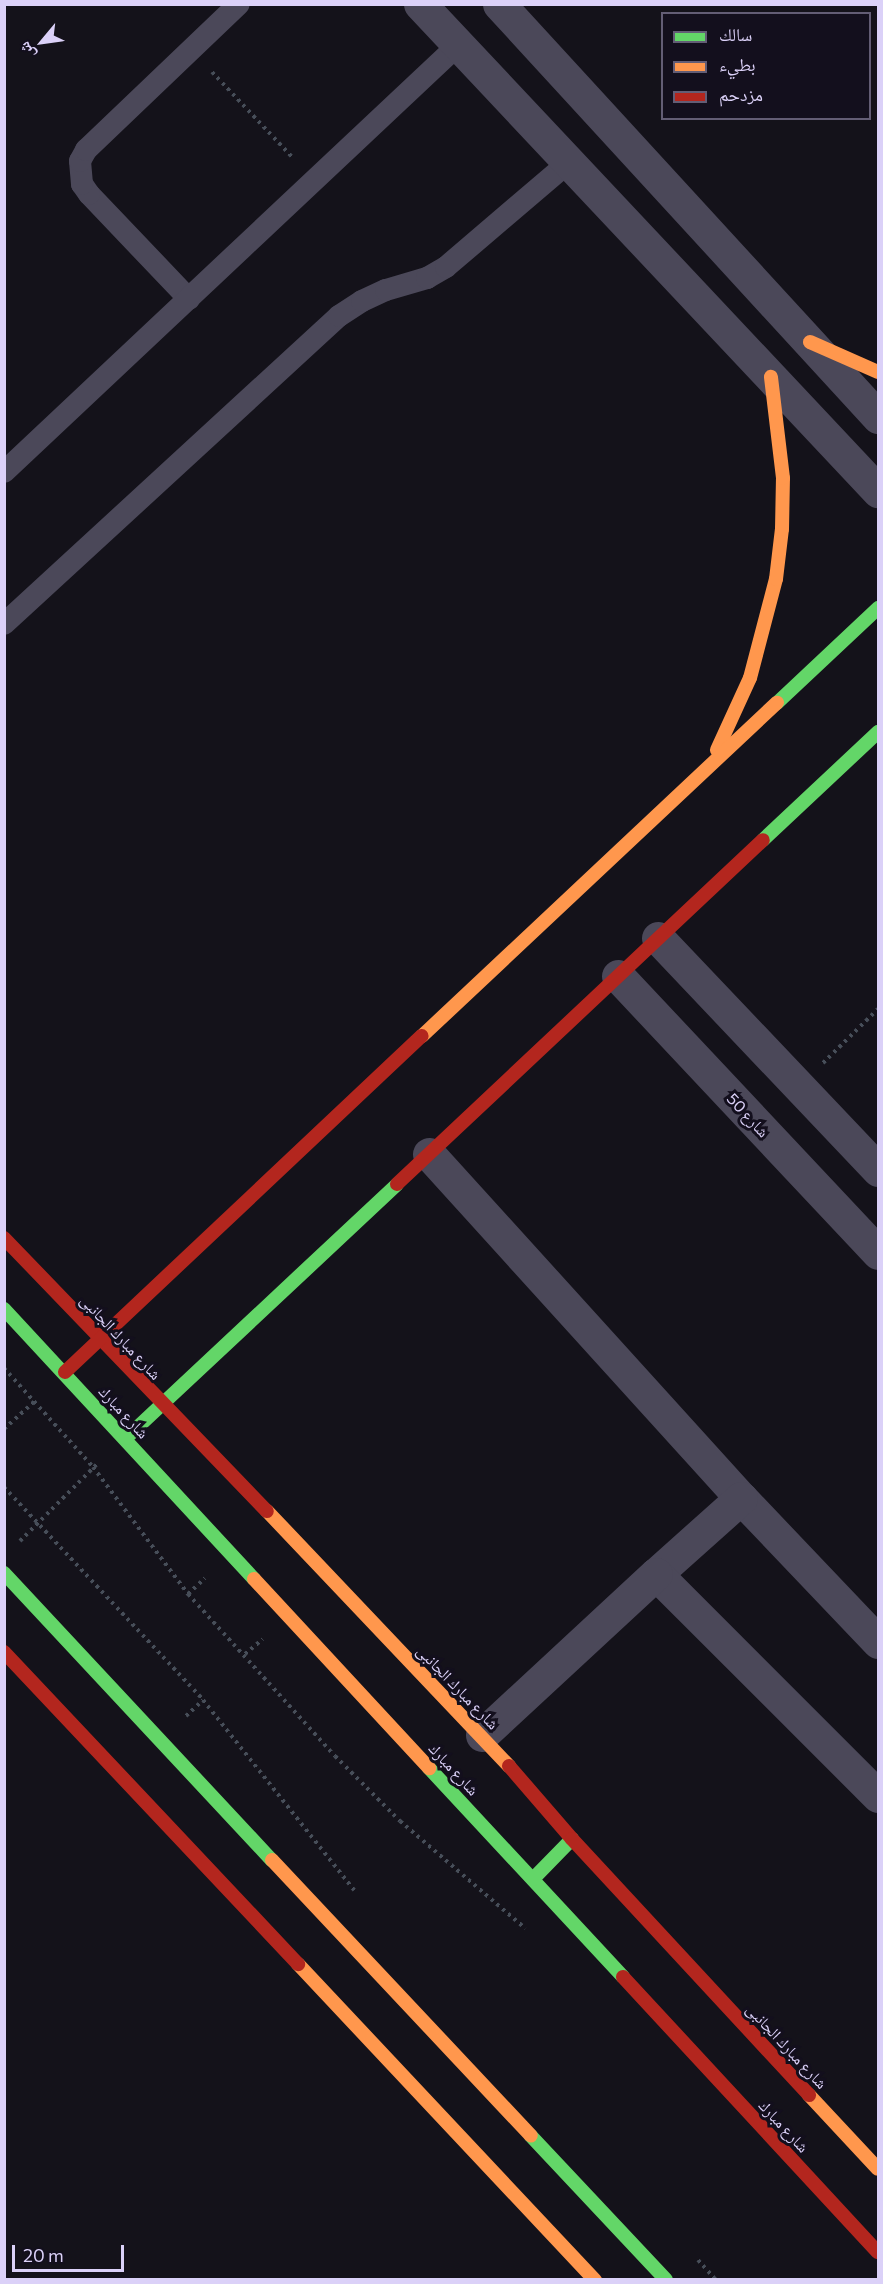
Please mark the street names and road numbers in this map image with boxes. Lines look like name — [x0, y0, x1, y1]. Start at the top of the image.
street label: شارع 50 — [723, 1089, 773, 1141]
street label: شارع مبارك الجانبى — [77, 1290, 165, 1384]
street label: شارع مبارك — [95, 1382, 153, 1442]
street label: شارع مبارك الجانبى — [413, 1641, 503, 1733]
street label: شارع مبارك — [425, 1739, 483, 1799]
street label: شارع مبارك الجانبى — [743, 1999, 831, 2093]
street label: شارع مبارك — [755, 2096, 813, 2156]

